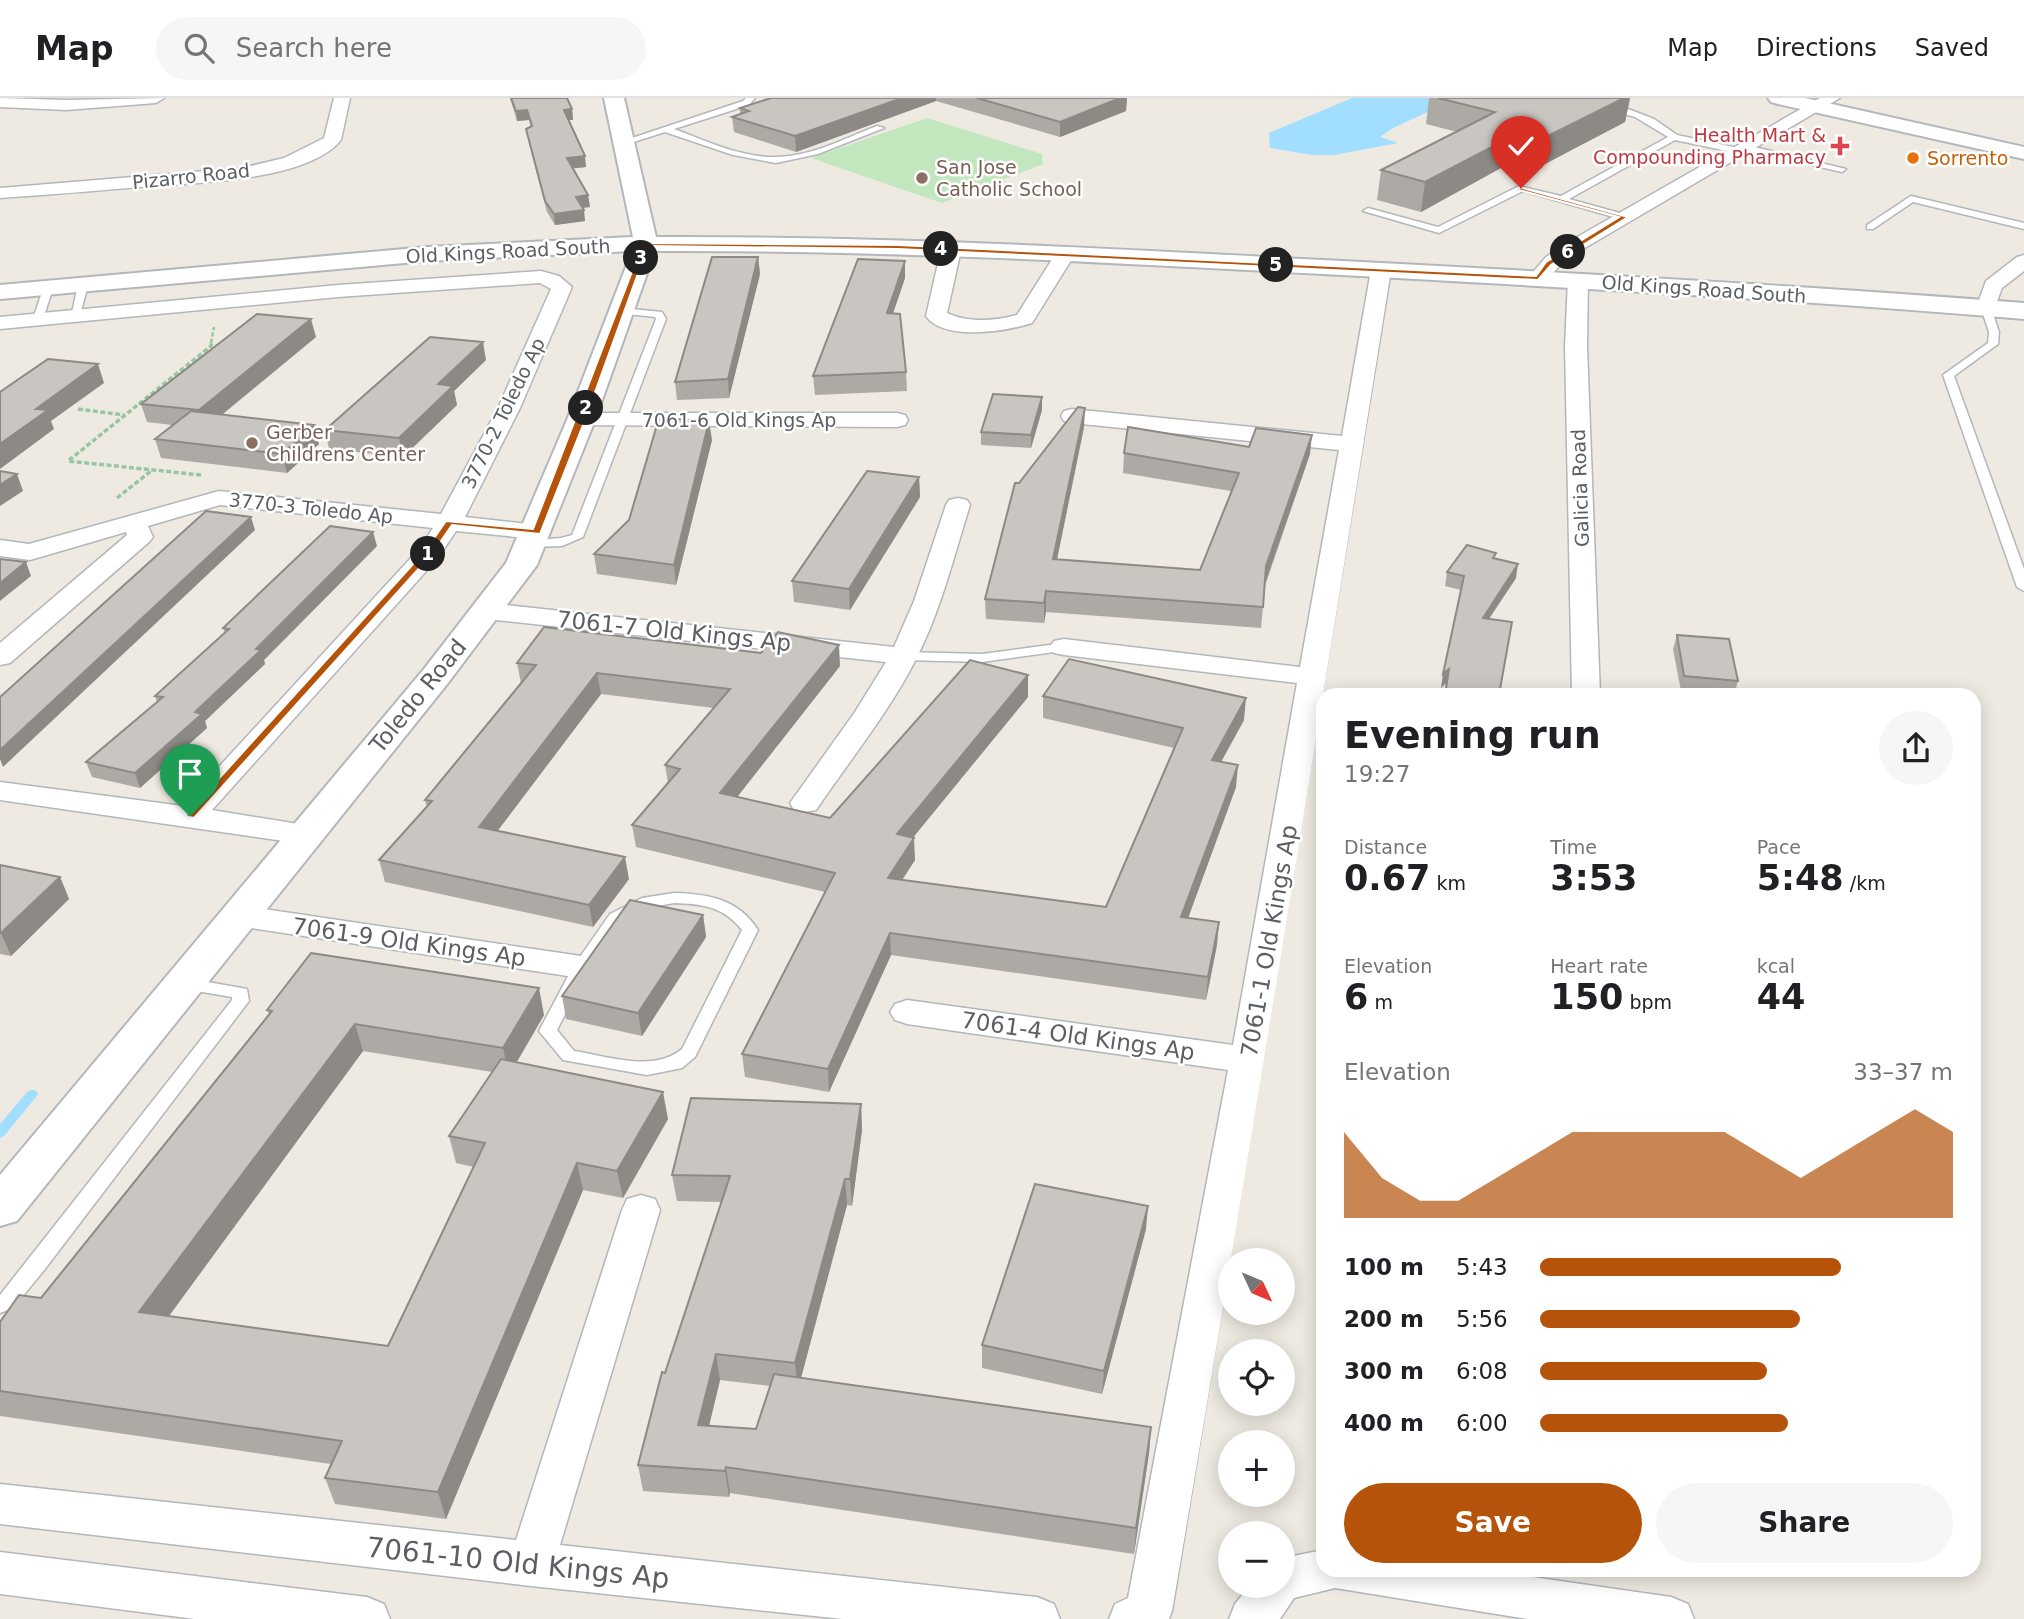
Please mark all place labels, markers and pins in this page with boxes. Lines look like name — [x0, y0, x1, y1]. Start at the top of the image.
pin — [1491, 116, 1551, 188]
place label: Health Mart & Compounding Pharmacy — [1593, 124, 1826, 168]
marker: Health Mart & Compounding Pharmacy — [1832, 138, 1848, 154]
place label: Sorrento — [1927, 147, 2008, 169]
marker: Sorrento — [1905, 150, 1921, 166]
place label: San Jose Catholic School — [936, 156, 1082, 200]
marker: San Jose Catholic School — [914, 170, 930, 186]
pin: 4 — [923, 232, 958, 266]
pin: 6 — [1550, 234, 1586, 270]
pin: 3 — [624, 240, 658, 276]
pin: 5 — [1258, 248, 1294, 282]
pin: 2 — [568, 390, 604, 426]
place label: Gerber Childrens Center — [266, 421, 425, 465]
marker: Gerber Childrens Center — [244, 435, 260, 451]
pin: 1 — [410, 536, 446, 572]
pin — [160, 744, 220, 816]

